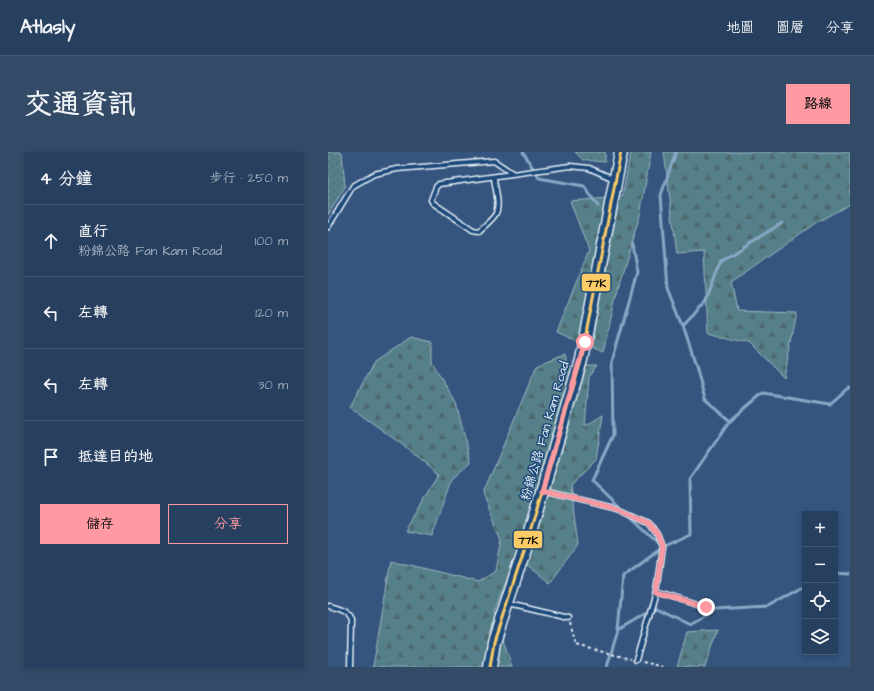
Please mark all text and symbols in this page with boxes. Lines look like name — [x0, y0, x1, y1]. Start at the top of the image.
text: Atlasly — [20, 14, 75, 41]
text: 地圖 — [726, 18, 754, 38]
text: 圖層 — [776, 18, 804, 38]
text: 分享 — [826, 18, 854, 38]
button: 路線 — [786, 84, 850, 124]
text: 交通資訊 — [24, 85, 136, 124]
text: 4 分鐘 — [40, 167, 92, 191]
text: 步行 · 250 m — [210, 169, 288, 187]
text: 直行 — [78, 221, 108, 242]
icon: ahead — [40, 230, 62, 252]
text: 100 m — [255, 232, 288, 250]
text: 粉錦公路 Fan Kam Road — [78, 242, 222, 260]
line badge: 77K — [581, 273, 611, 292]
text: 77K — [585, 276, 606, 291]
icon: left — [40, 302, 62, 324]
text: 左轉 — [78, 302, 108, 323]
text: 120 m — [255, 304, 288, 322]
route start — [576, 333, 594, 351]
street label: 粉錦公路 Fan Kam Road — [516, 359, 574, 503]
icon: left — [40, 374, 62, 396]
text: 左轉 — [78, 374, 108, 395]
text: 30 m — [258, 376, 288, 394]
icon: arrive — [40, 446, 62, 468]
text: 抵達目的地 — [78, 446, 153, 467]
button: 儲存 — [40, 504, 160, 544]
button: 分享 — [168, 504, 288, 544]
map controls — [802, 511, 838, 655]
button: + — [802, 511, 838, 547]
line badge: 77K — [513, 530, 543, 549]
text: 77K — [517, 533, 538, 548]
button: − — [802, 547, 838, 583]
button: locate — [802, 583, 838, 619]
route end — [697, 598, 715, 616]
button: layers — [802, 619, 838, 655]

